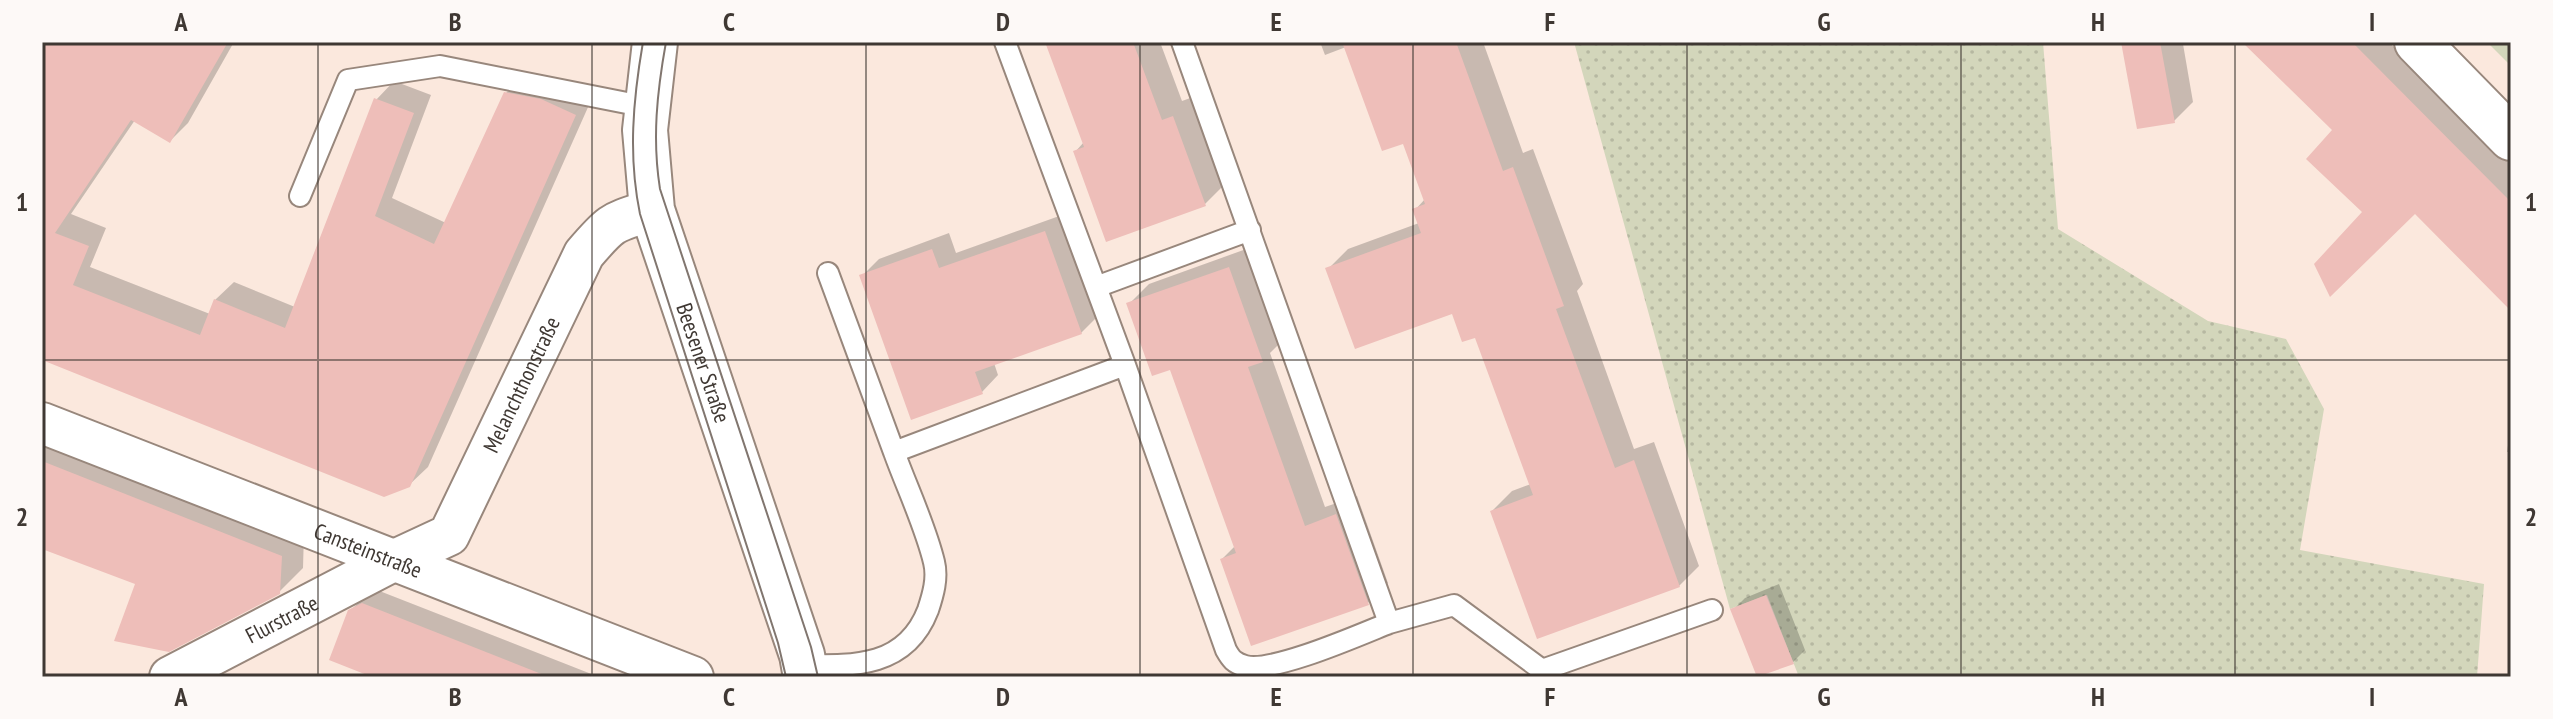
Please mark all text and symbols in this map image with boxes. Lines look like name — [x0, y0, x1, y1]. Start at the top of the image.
text: A — [173, 5, 188, 38]
text: B — [449, 5, 462, 38]
text: C — [723, 5, 735, 38]
text: D — [996, 5, 1010, 38]
text: E — [1270, 5, 1282, 38]
text: F — [1545, 5, 1556, 38]
text: G — [1817, 5, 1831, 38]
text: H — [2091, 5, 2105, 38]
text: I — [2369, 5, 2375, 38]
text: 1 — [16, 185, 28, 218]
text: 1 — [2525, 185, 2537, 218]
street label: Beesener Straße — [670, 299, 737, 426]
street label: Melanchthonstraße — [477, 312, 566, 457]
text: 2 — [16, 500, 28, 533]
text: 2 — [2525, 500, 2537, 533]
street label: Cansteinstraße — [310, 517, 426, 584]
street label: Flurstraße — [241, 588, 323, 649]
text: A — [173, 680, 188, 713]
text: B — [449, 680, 462, 713]
text: C — [723, 680, 735, 713]
text: D — [996, 680, 1010, 713]
text: E — [1270, 680, 1282, 713]
text: F — [1545, 680, 1556, 713]
text: G — [1817, 680, 1831, 713]
text: H — [2091, 680, 2105, 713]
text: I — [2369, 680, 2375, 713]

